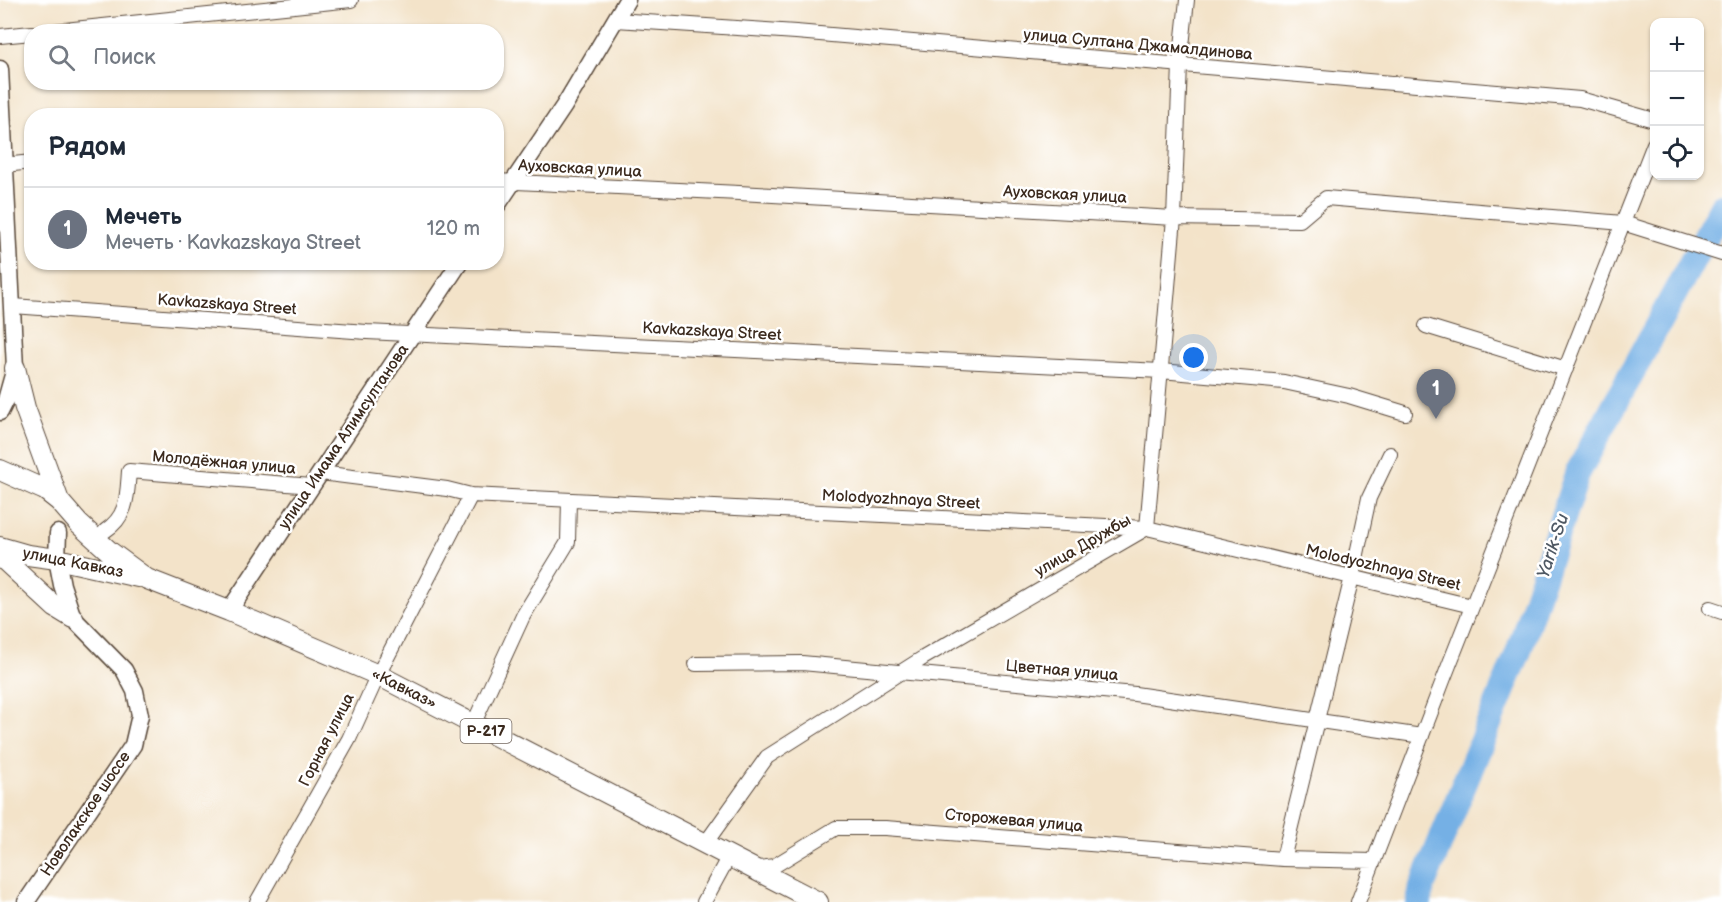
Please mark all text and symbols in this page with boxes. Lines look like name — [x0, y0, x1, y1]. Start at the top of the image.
map controls — [1650, 18, 1704, 180]
button: + — [1650, 18, 1704, 72]
search box — [24, 24, 504, 90]
street label: улица Султана Джамалдинова — [1023, 26, 1254, 65]
icon: search — [45, 41, 78, 74]
text: Поиск — [93, 44, 156, 71]
button: − — [1650, 72, 1704, 126]
button: locate — [1650, 126, 1704, 180]
text: Рядом — [48, 132, 126, 163]
street label: Ауховская улица — [517, 156, 643, 182]
street label: Ауховская улица — [1002, 182, 1128, 208]
text: Мечеть — [105, 204, 182, 231]
text: 1 — [63, 217, 72, 241]
text: 120 m — [427, 217, 480, 241]
text: Мечеть · Kavkazskaya Street — [105, 231, 361, 255]
street label: Kavkazskaya Street — [157, 291, 297, 319]
street label: Kavkazskaya Street — [642, 319, 782, 345]
street label: улица Имама Алимсултанова — [275, 340, 413, 533]
your location — [1179, 343, 1208, 372]
pin: 1 — [1416, 370, 1456, 419]
street label: Молодёжная улица — [151, 447, 297, 479]
street label: Molodyozhnaya Street — [821, 486, 981, 514]
street label: улица Дружбы — [1032, 511, 1134, 581]
water label: Yarik-Su — [1533, 511, 1573, 581]
street label: Molodyozhnaya Street — [1304, 541, 1463, 595]
street label: улица Кавказ — [21, 544, 125, 582]
street label: Цветная улица — [1005, 657, 1120, 685]
street label: «Кавказ» — [368, 664, 440, 714]
street label: Горная улица — [295, 690, 359, 790]
road number: Р-217 — [460, 719, 512, 743]
street label: Новолакское шоссе — [37, 748, 135, 880]
street label: Сторожевая улица — [944, 805, 1084, 837]

